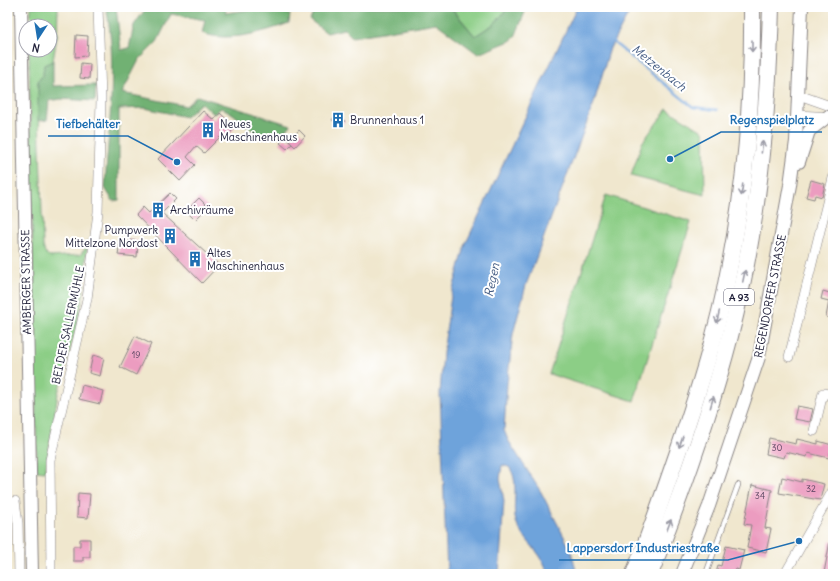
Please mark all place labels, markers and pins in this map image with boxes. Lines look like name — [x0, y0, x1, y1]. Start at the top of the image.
callout: Regenspielplatz — [721, 108, 822, 132]
building icon: Brunnenhaus 1 — [329, 111, 347, 129]
callout: Tiefbehälter — [48, 112, 128, 136]
place label: Brunnenhaus 1 — [350, 113, 424, 127]
place label: Neues Maschinenhaus — [220, 117, 297, 144]
building icon: Neues Maschinenhaus — [199, 121, 217, 139]
building icon: Archivräume — [149, 201, 167, 219]
place label: Archivräume — [170, 203, 234, 217]
place label: Pumpwerk Mittelzone Nordost — [65, 223, 158, 250]
building icon: Pumpwerk Mittelzone Nordost — [161, 227, 179, 245]
place label: Altes Maschinenhaus — [207, 246, 284, 273]
building icon: Altes Maschinenhaus — [186, 250, 204, 268]
callout: Lappersdorf Industriestraße — [559, 536, 728, 560]

